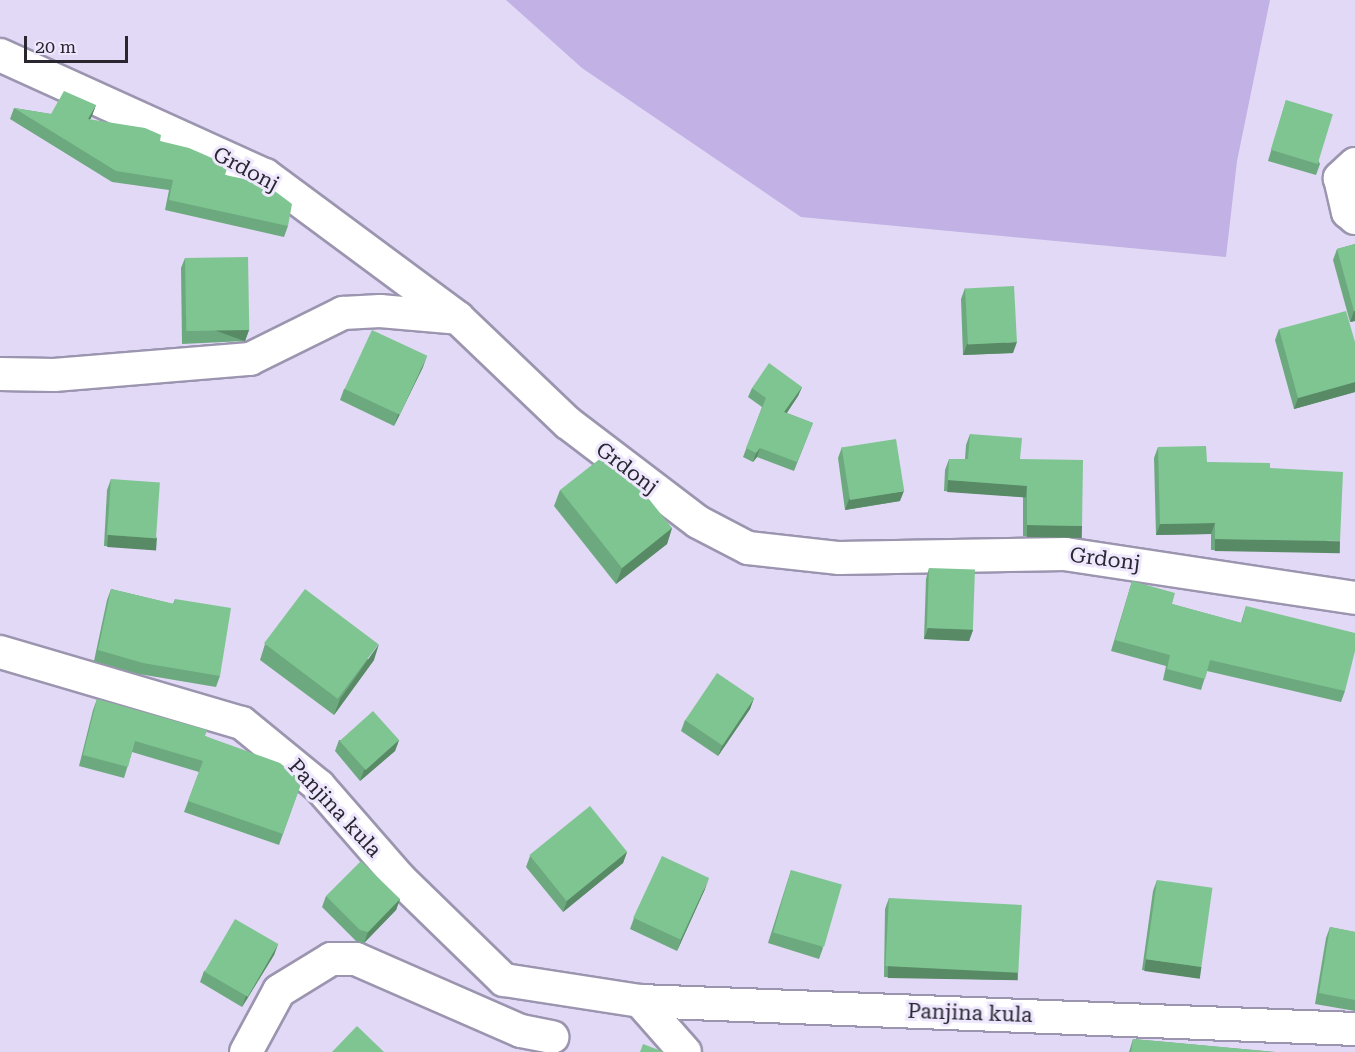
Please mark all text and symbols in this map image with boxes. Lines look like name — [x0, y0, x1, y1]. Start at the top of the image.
scale bar — [27, 24, 130, 62]
text: 20 m — [35, 36, 76, 57]
street label: Grdonj — [209, 141, 283, 197]
street label: Grdonj — [591, 437, 663, 499]
street label: Grdonj — [1068, 542, 1142, 576]
street label: Panjina kula — [283, 754, 387, 862]
street label: Panjina kula — [907, 998, 1033, 1028]

